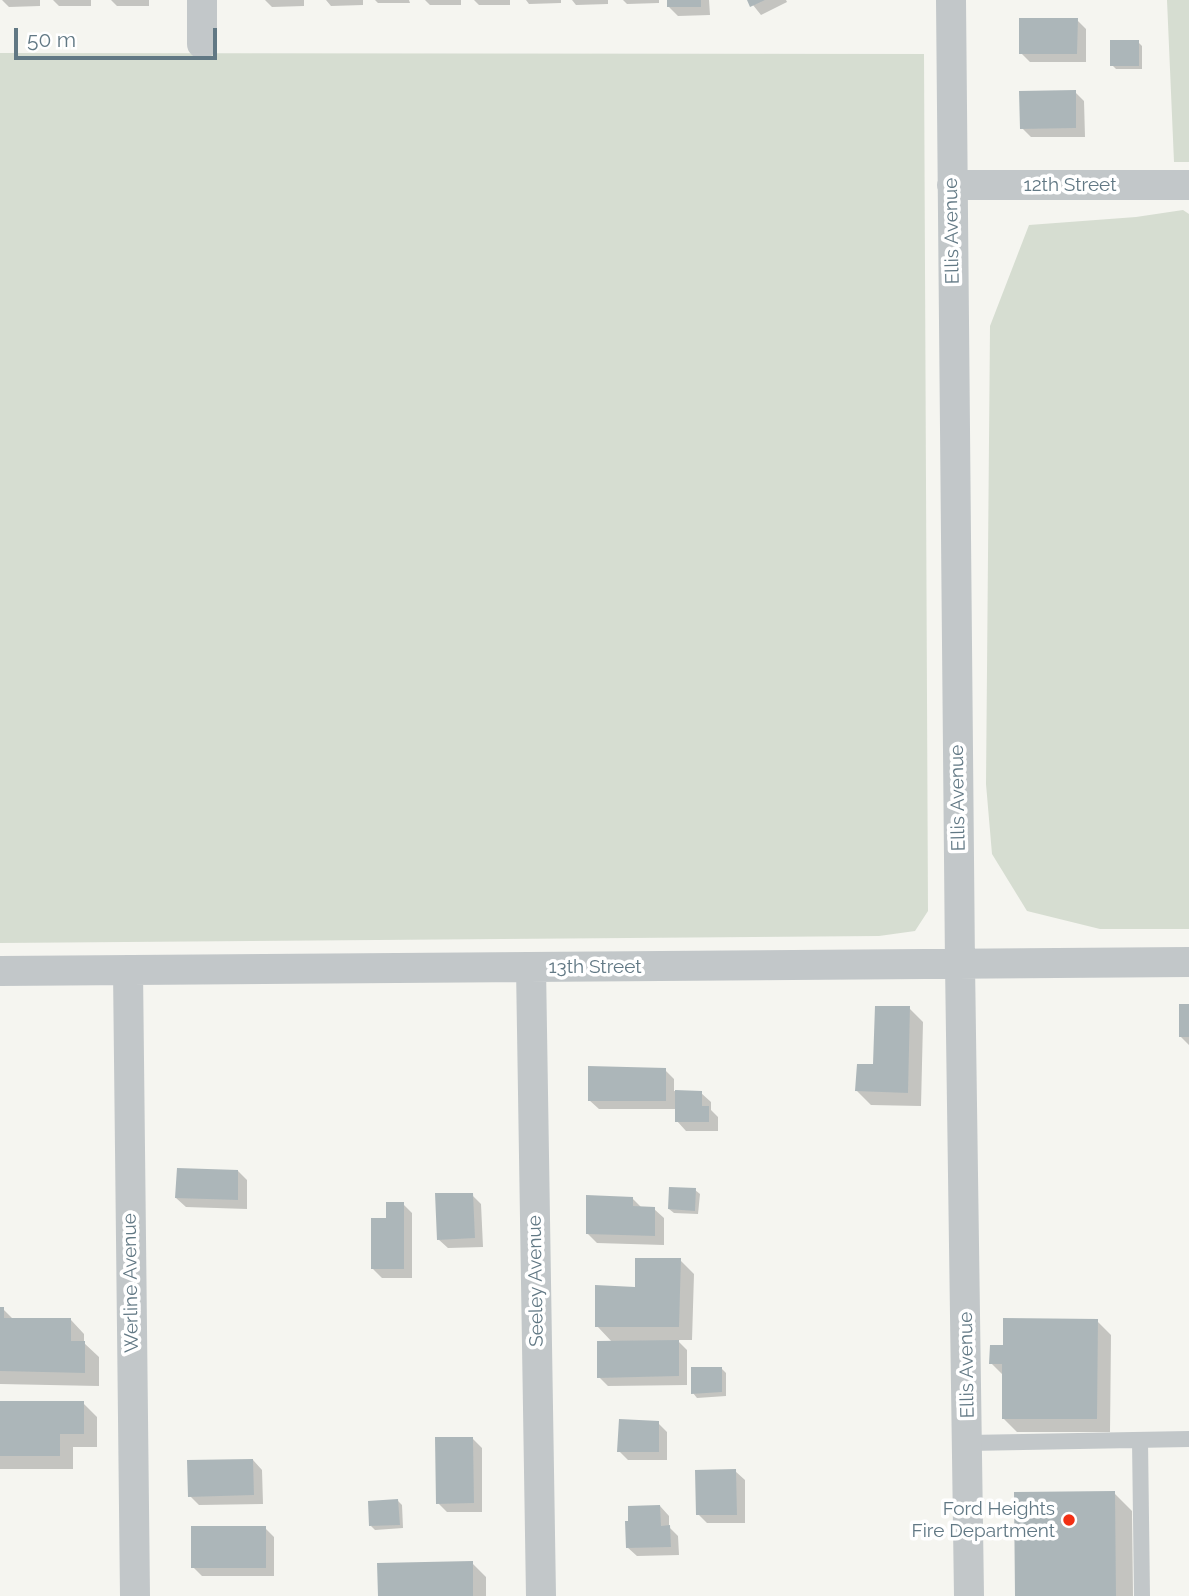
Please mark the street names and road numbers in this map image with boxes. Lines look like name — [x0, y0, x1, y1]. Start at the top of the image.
street label: 12th Street — [1024, 174, 1116, 196]
street label: Ellis Avenue — [940, 177, 964, 285]
street label: Ellis Avenue — [946, 744, 970, 852]
street label: 13th Street — [548, 956, 642, 978]
street label: Werline Avenue — [118, 1213, 144, 1353]
street label: Seeley Avenue — [523, 1215, 549, 1347]
street label: Ellis Avenue — [955, 1311, 979, 1419]

